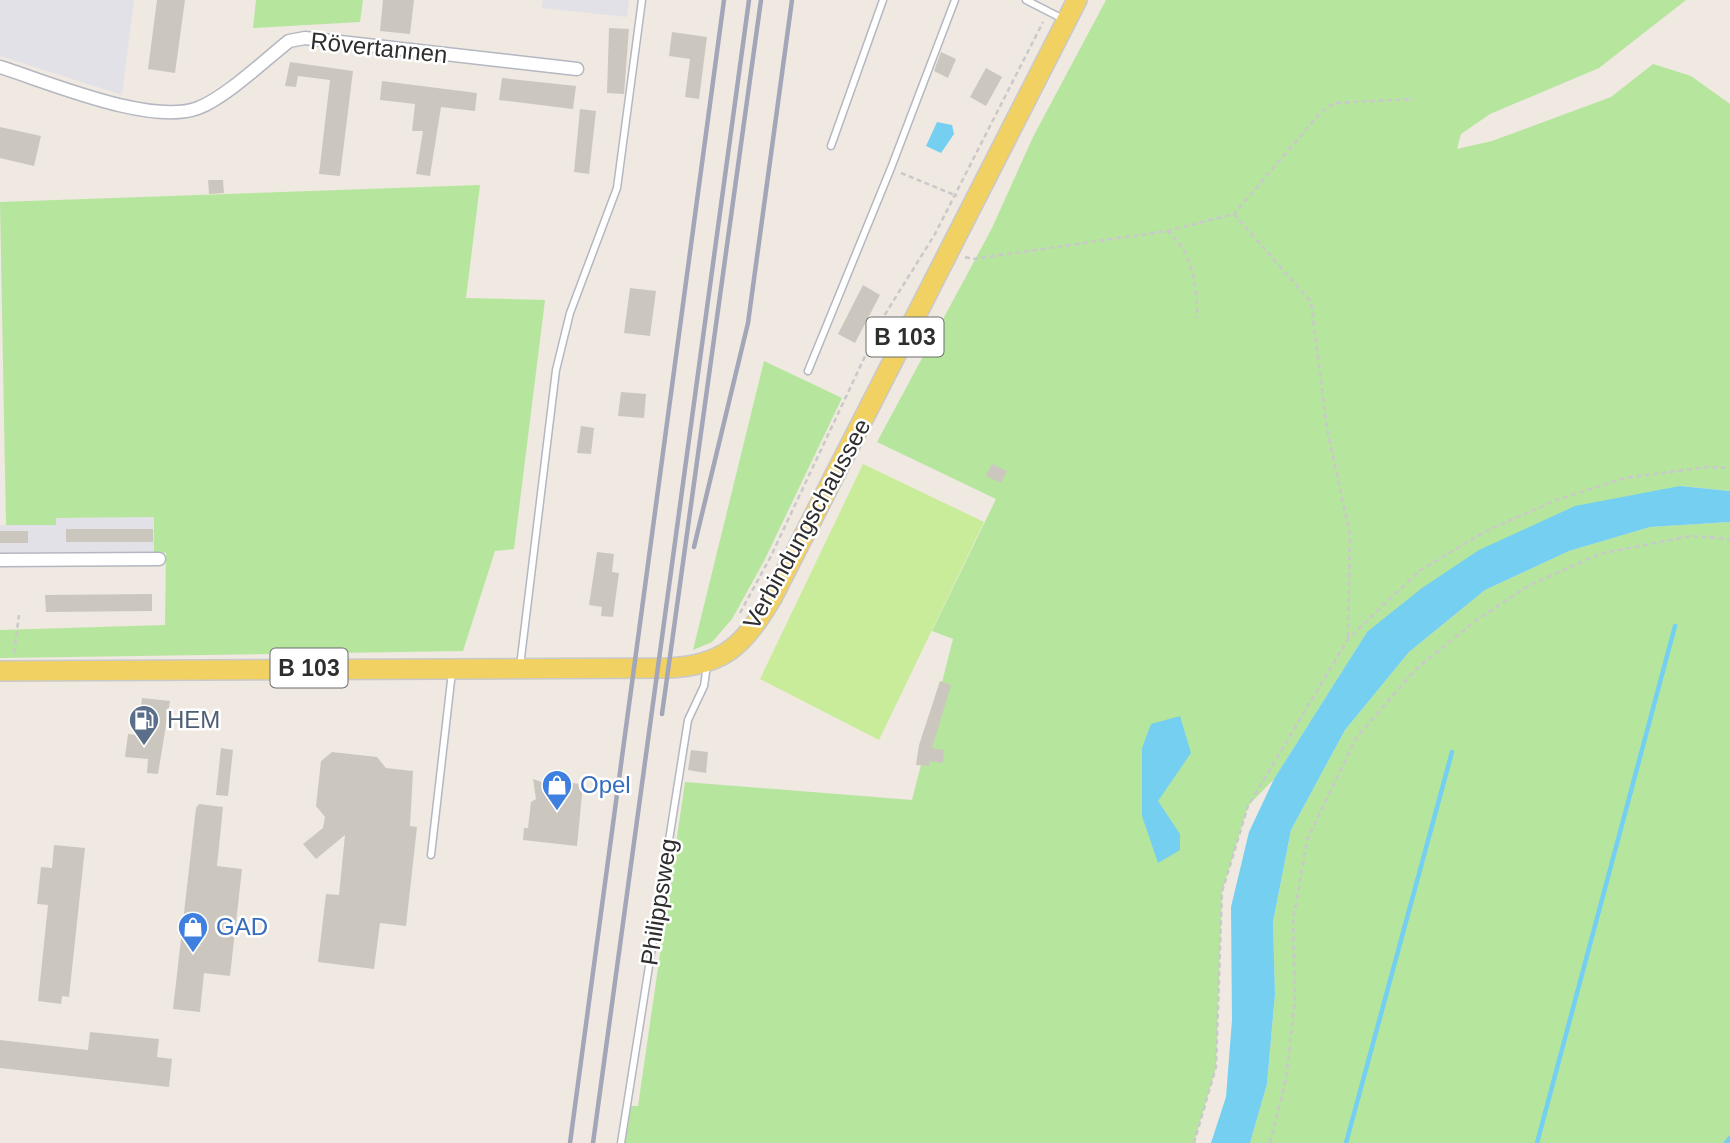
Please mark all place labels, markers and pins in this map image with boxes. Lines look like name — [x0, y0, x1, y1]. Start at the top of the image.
fuel station icon: HEM — [127, 703, 161, 747]
place label: HEM — [167, 706, 220, 733]
shop icon: Opel — [540, 768, 574, 812]
place label: Opel — [580, 771, 631, 798]
shop icon: GAD — [176, 910, 210, 954]
place label: GAD — [216, 913, 268, 940]

